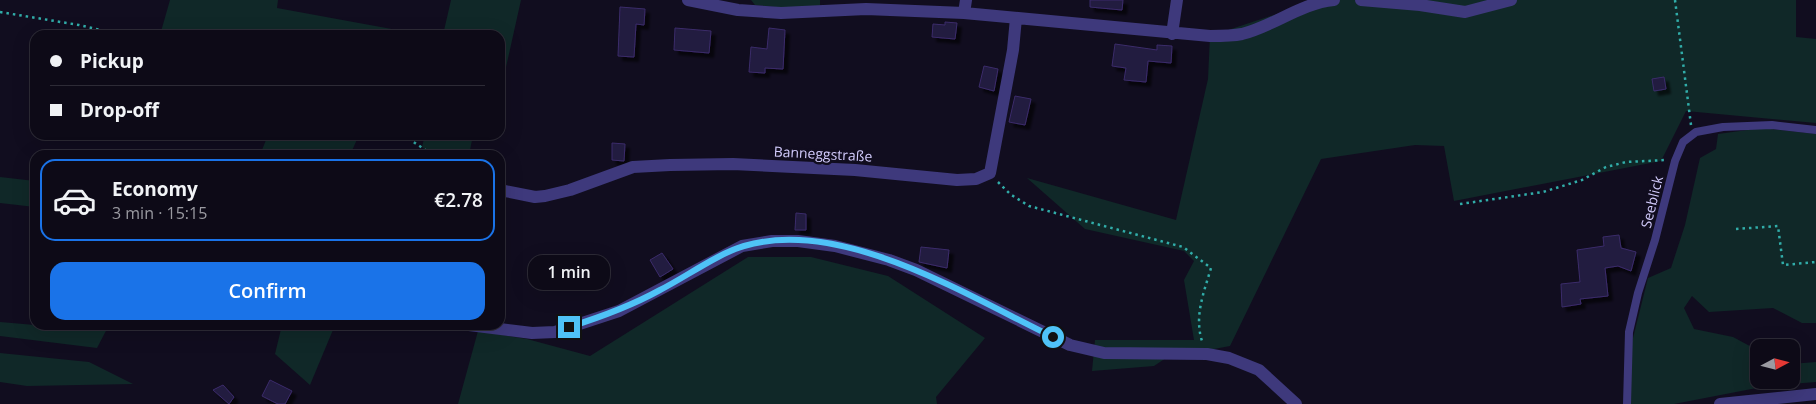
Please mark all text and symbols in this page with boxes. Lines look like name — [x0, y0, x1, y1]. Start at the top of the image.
text: Pickup — [80, 48, 144, 74]
text: Drop-off — [80, 97, 159, 123]
street label: Banneggstraße — [773, 141, 873, 166]
street label: Seeblick — [1636, 173, 1667, 230]
text: Economy — [112, 176, 198, 202]
icon: car — [52, 178, 97, 223]
text: €2.78 — [434, 187, 483, 213]
text: 3 min · 15:15 — [112, 202, 207, 224]
callout: 1 min — [528, 255, 610, 290]
text: 1 min — [547, 261, 591, 283]
button: Confirm — [50, 262, 485, 320]
route end — [558, 316, 580, 338]
route start — [1042, 326, 1064, 348]
north arrow — [1750, 339, 1800, 389]
map controls — [1750, 339, 1800, 389]

